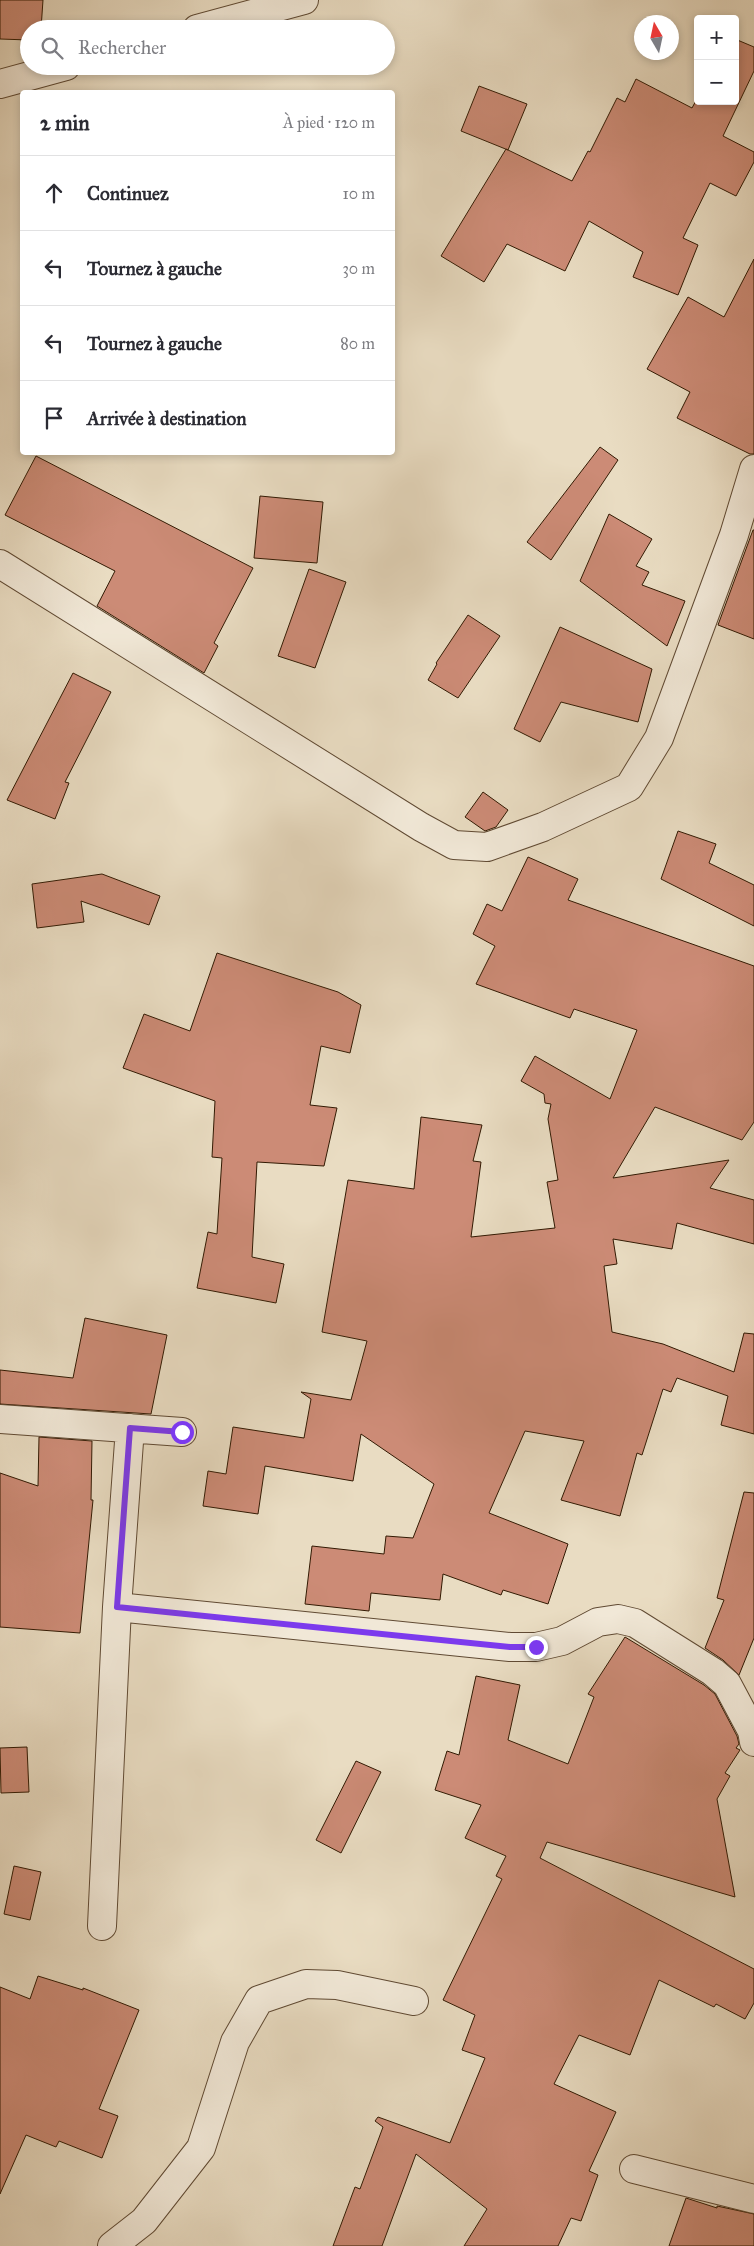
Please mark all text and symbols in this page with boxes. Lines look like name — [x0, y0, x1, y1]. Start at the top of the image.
north arrow — [634, 15, 679, 60]
map controls — [694, 15, 739, 105]
button: + — [694, 15, 739, 60]
search box — [20, 20, 395, 75]
icon: search — [38, 34, 66, 62]
text: Rechercher — [78, 36, 166, 59]
button: − — [694, 60, 739, 105]
text: 2 min — [40, 110, 90, 136]
text: À pied · 120 m — [283, 113, 375, 132]
icon: ahead — [40, 179, 68, 207]
text: Continuez — [87, 182, 169, 205]
text: 10 m — [343, 184, 375, 203]
icon: left — [40, 254, 68, 282]
text: Tournez à gauche — [87, 257, 222, 280]
text: 30 m — [342, 259, 375, 278]
icon: left — [40, 329, 68, 357]
text: Tournez à gauche — [87, 332, 222, 355]
text: 80 m — [340, 334, 375, 353]
icon: arrive — [40, 404, 68, 432]
text: Arrivée à destination — [87, 407, 246, 430]
route start — [171, 1421, 194, 1444]
route end — [525, 1636, 548, 1659]

